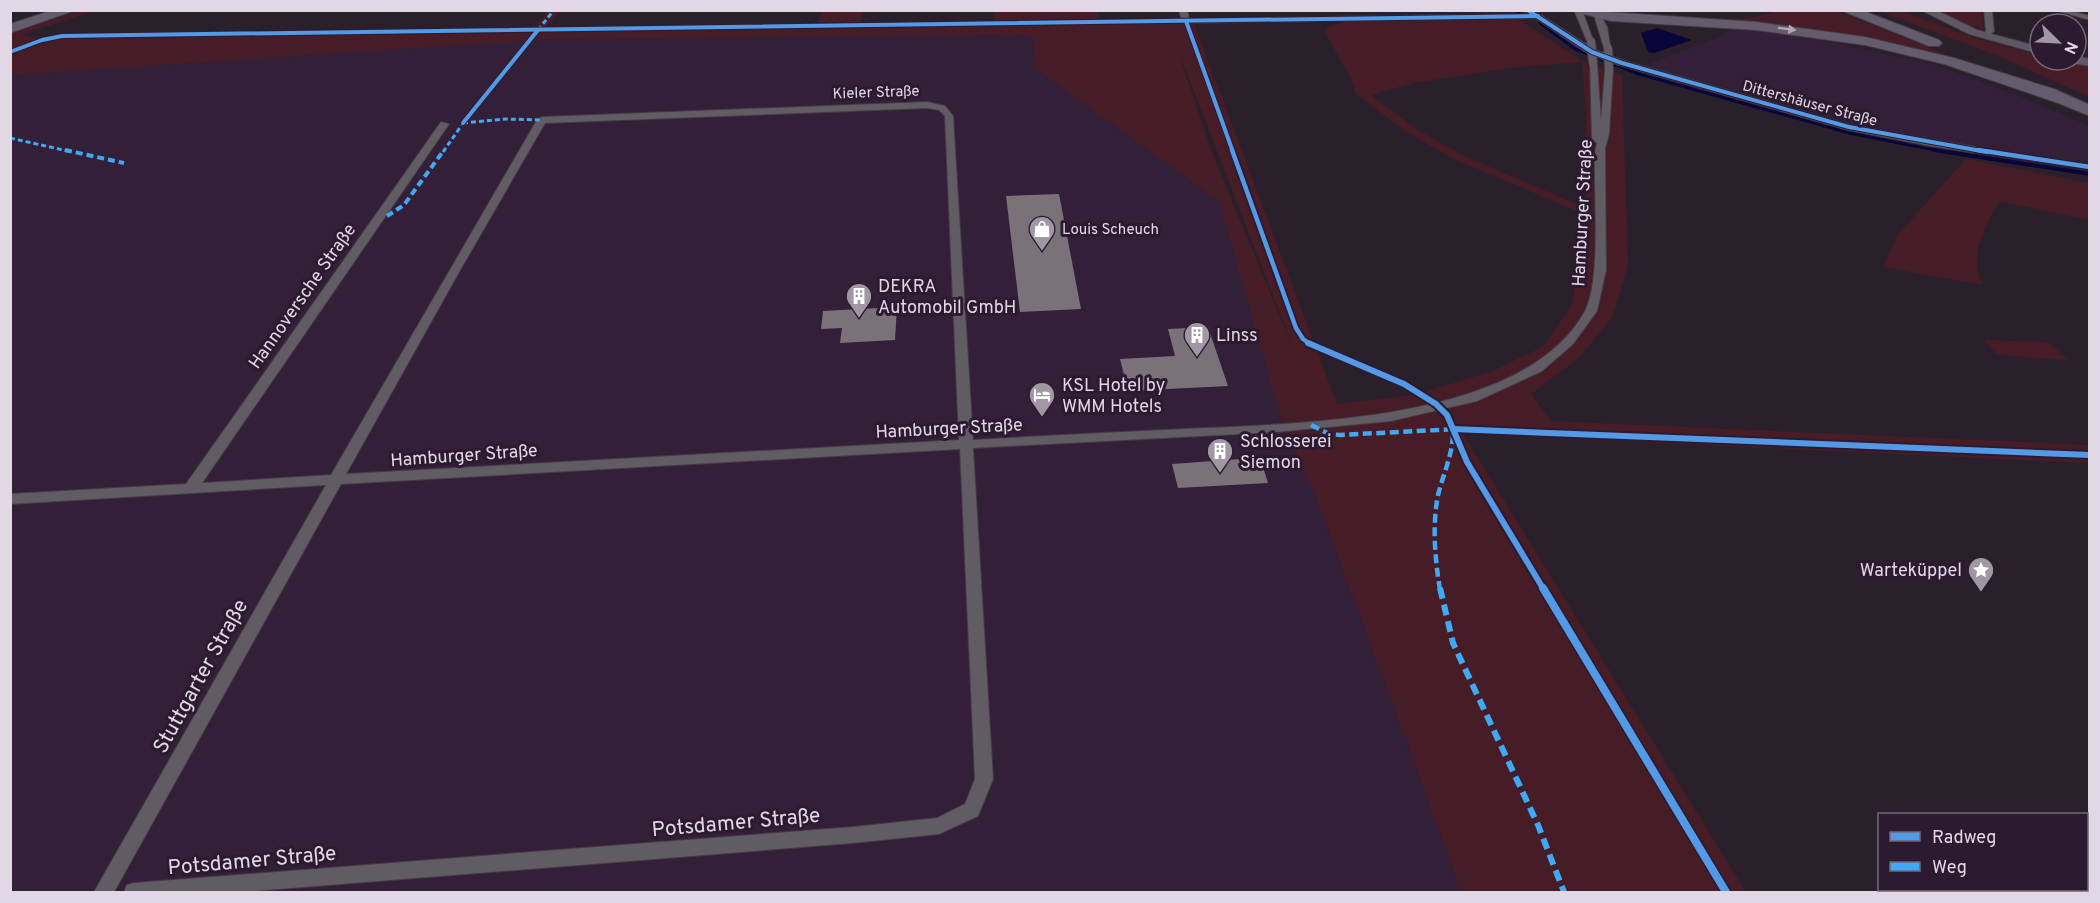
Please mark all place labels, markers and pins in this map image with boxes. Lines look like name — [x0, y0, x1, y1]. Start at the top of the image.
shop icon: Louis Scheuch — [1027, 214, 1057, 252]
place label: Louis Scheuch — [1062, 221, 1159, 240]
place label: DEKRA Automobil GmbH — [878, 276, 1016, 320]
building icon: DEKRA Automobil GmbH — [844, 281, 874, 319]
building icon: Linss — [1182, 320, 1212, 358]
place label: Linss — [1216, 325, 1258, 348]
place label: KSL Hotel by WMM Hotels — [1062, 375, 1165, 419]
hotel icon: KSL Hotel by WMM Hotels — [1027, 380, 1057, 418]
place label: Schlosserei Siemon — [1240, 431, 1332, 475]
building icon: Schlosserei Siemon — [1205, 436, 1235, 474]
place icon: Warteküppel — [1966, 555, 1996, 593]
place label: Warteküppel — [1860, 560, 1962, 583]

